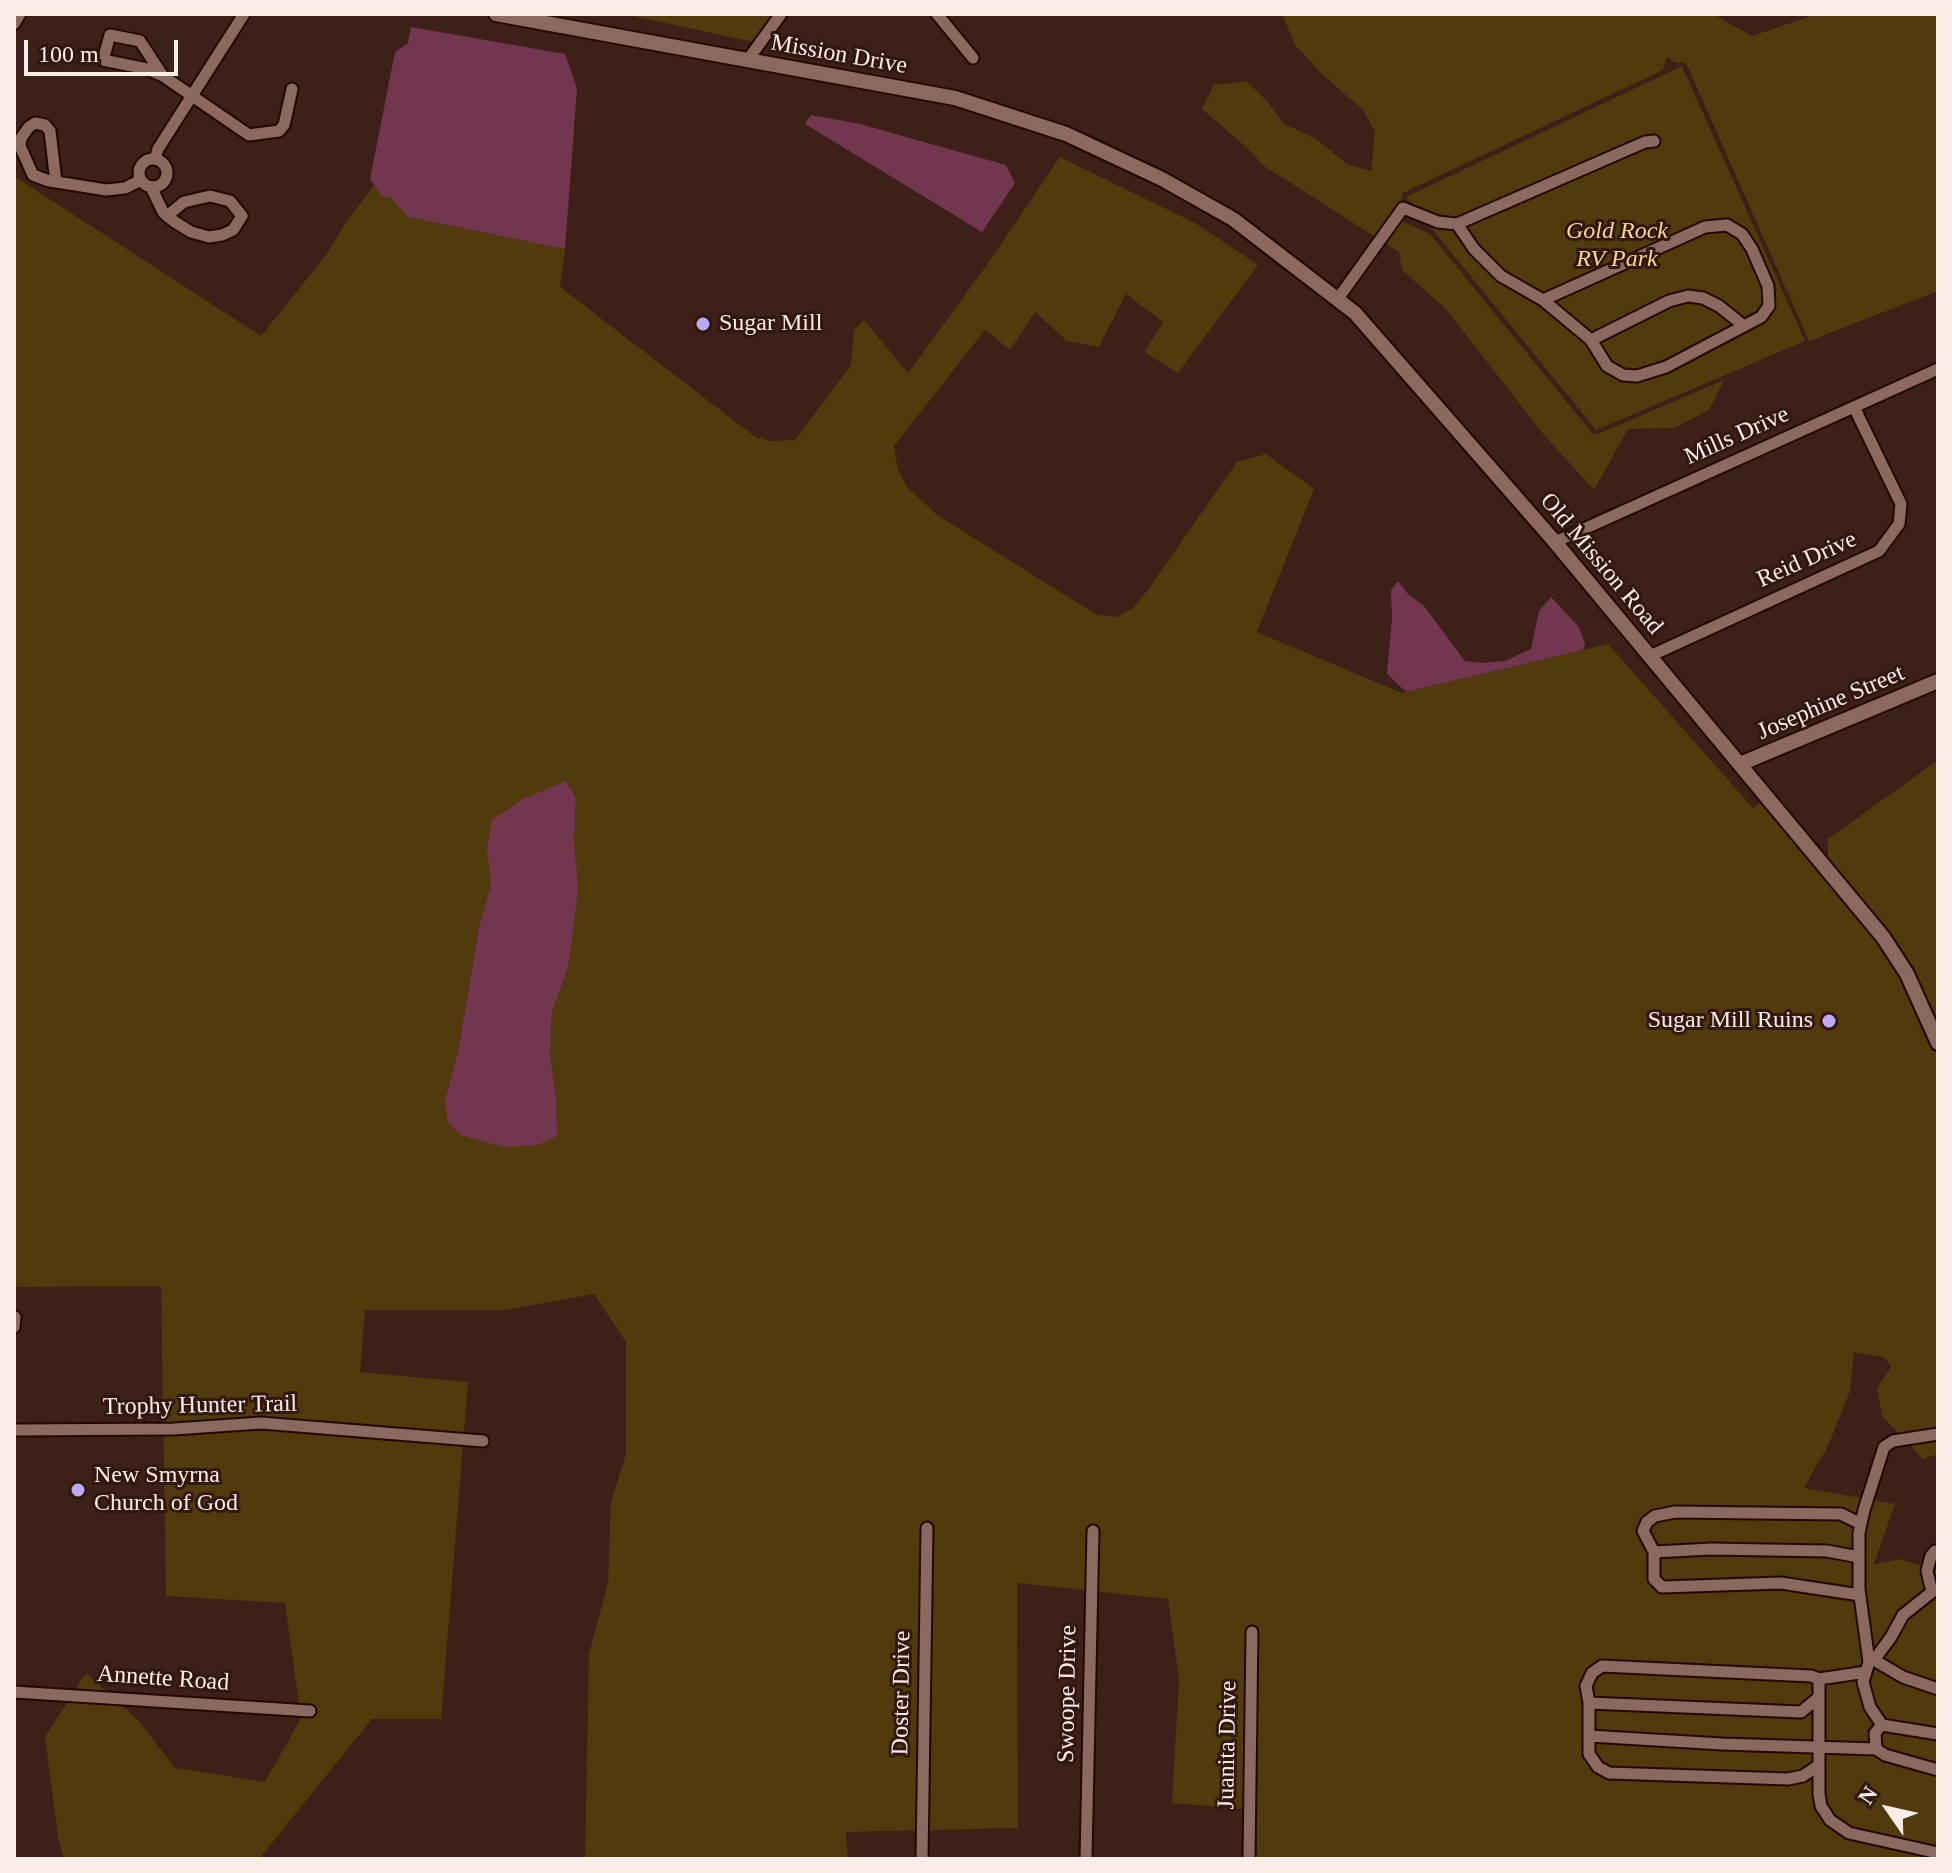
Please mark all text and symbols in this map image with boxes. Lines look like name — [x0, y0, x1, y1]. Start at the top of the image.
scale bar — [28, 24, 182, 74]
street label: Mission Drive — [769, 29, 909, 81]
text: 100 m — [38, 41, 99, 67]
park label: Gold Rock RV Park — [1566, 218, 1668, 274]
place label: Sugar Mill — [719, 310, 822, 338]
marker: Sugar Mill — [694, 315, 712, 333]
street label: Mills Drive — [1680, 400, 1794, 472]
street label: Old Mission Road — [1533, 487, 1669, 641]
street label: Reid Drive — [1753, 525, 1861, 595]
street label: Josephine Street — [1753, 659, 1909, 747]
place label: Sugar Mill Ruins — [1648, 1007, 1813, 1035]
marker: Sugar Mill Ruins — [1820, 1012, 1838, 1030]
street label: Trophy Hunter Trail — [103, 1390, 297, 1422]
place label: New Smyrna Church of God — [94, 1462, 238, 1518]
marker: New Smyrna Church of God — [69, 1481, 87, 1499]
street label: Swoope Drive — [1052, 1625, 1084, 1763]
street label: Doster Drive — [887, 1630, 917, 1756]
street label: Annette Road — [96, 1660, 230, 1698]
street label: Juanita Drive — [1212, 1680, 1244, 1810]
north arrow — [1848, 1769, 1928, 1849]
text: N — [1853, 1782, 1882, 1809]

